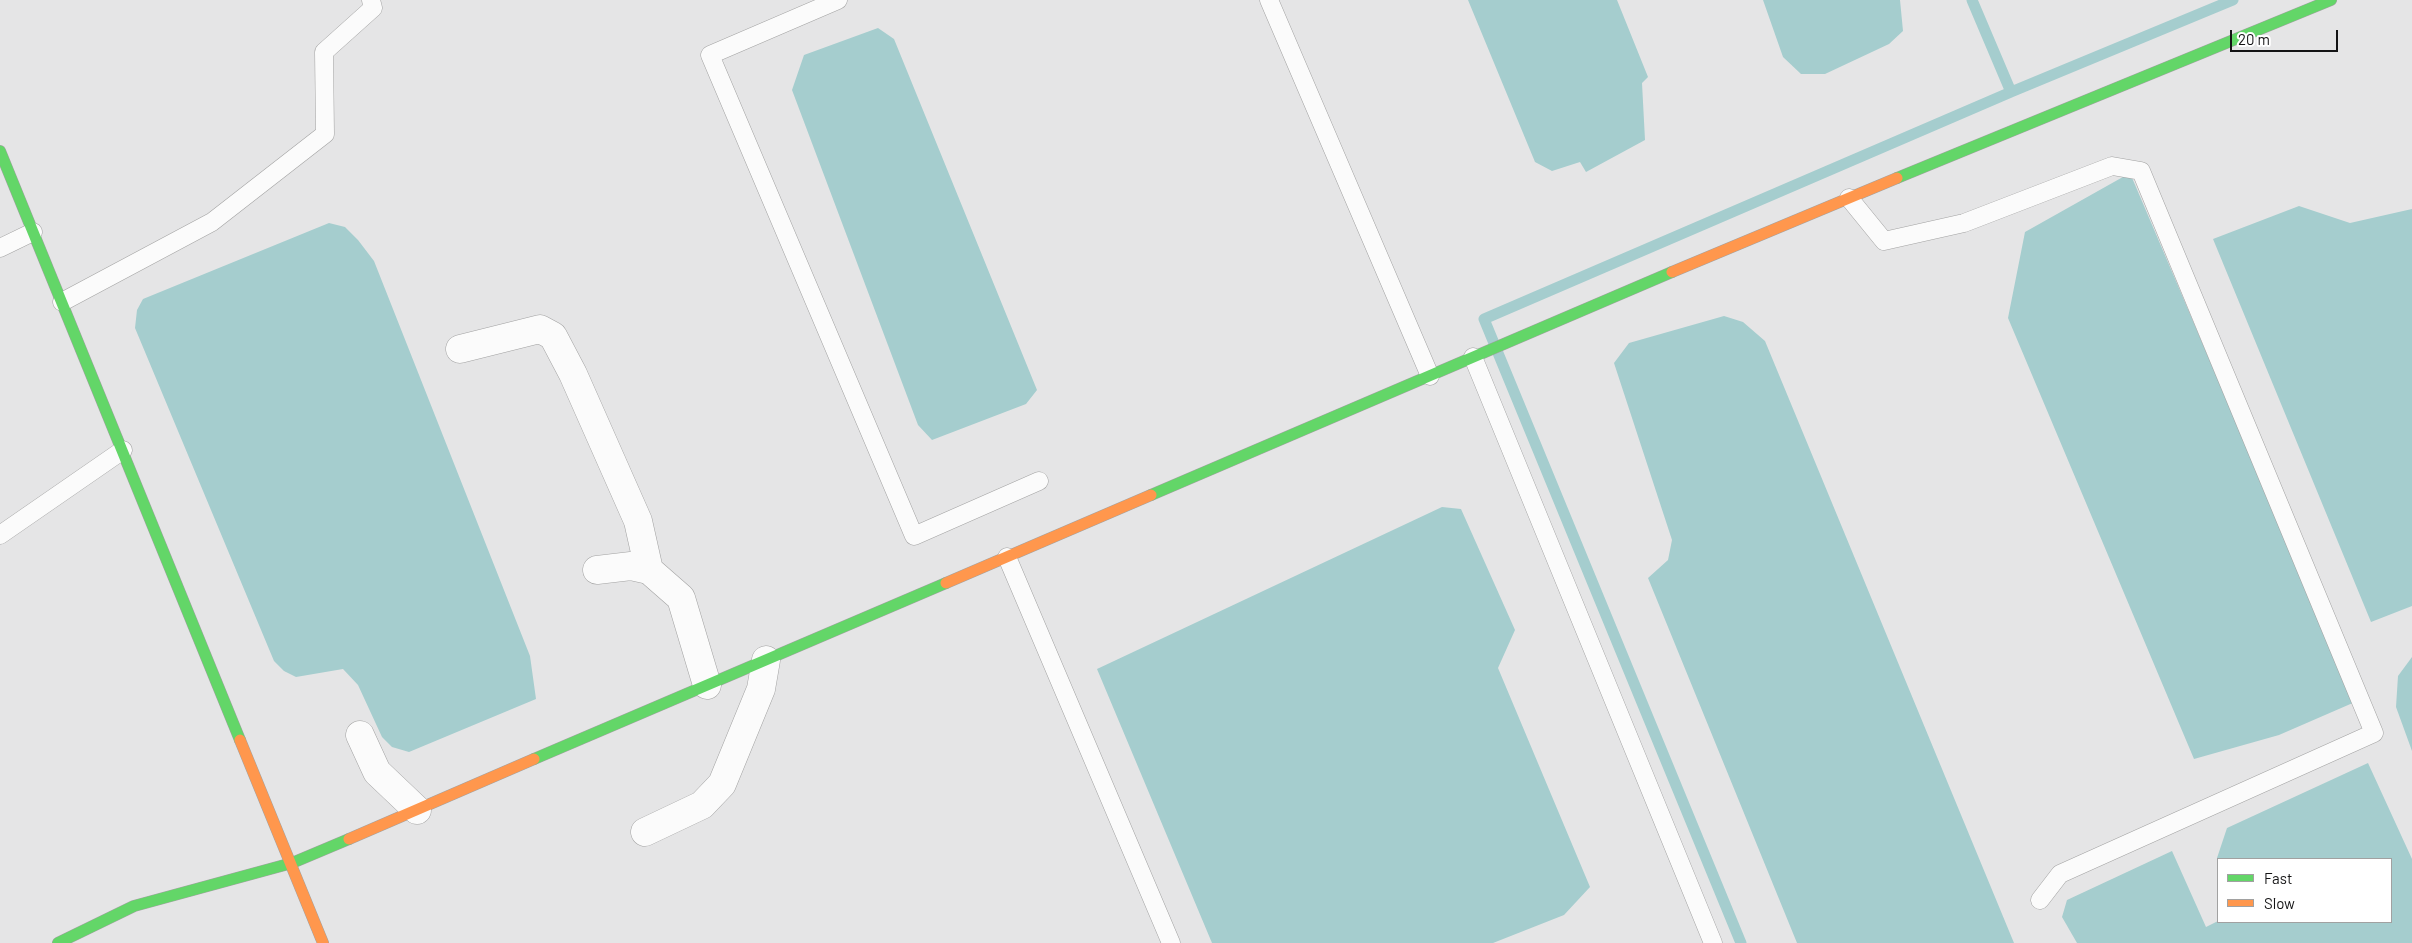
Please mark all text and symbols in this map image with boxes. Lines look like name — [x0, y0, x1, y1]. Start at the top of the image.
scale bar — [2232, 20, 2340, 52]
text: 20 m — [2238, 30, 2270, 48]
legend — [2217, 858, 2392, 923]
text: Fast — [2264, 869, 2292, 887]
text: Slow — [2264, 894, 2295, 912]

